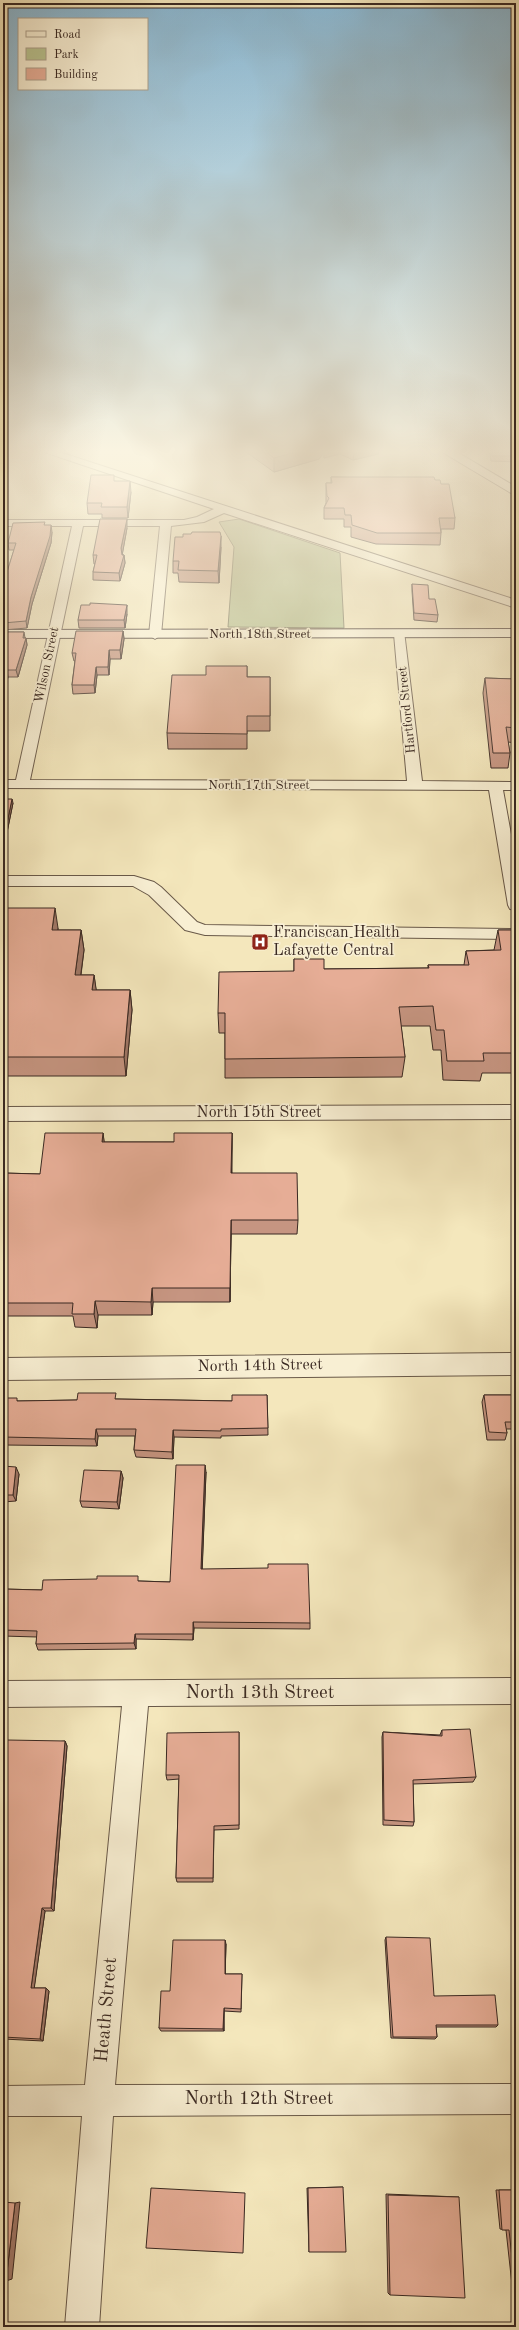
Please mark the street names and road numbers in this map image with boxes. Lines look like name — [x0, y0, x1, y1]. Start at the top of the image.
street label: Wilson Street — [33, 625, 62, 704]
street label: North 18th Street — [209, 628, 311, 641]
street label: Hartford Street — [396, 665, 418, 754]
street label: North 17th Street — [208, 779, 310, 792]
street label: North 15th Street — [196, 1105, 322, 1121]
street label: North 14th Street — [197, 1357, 323, 1375]
street label: North 13th Street — [186, 1684, 334, 1703]
street label: Heath Street — [93, 1956, 121, 2064]
street label: North 12th Street — [185, 2090, 333, 2109]

